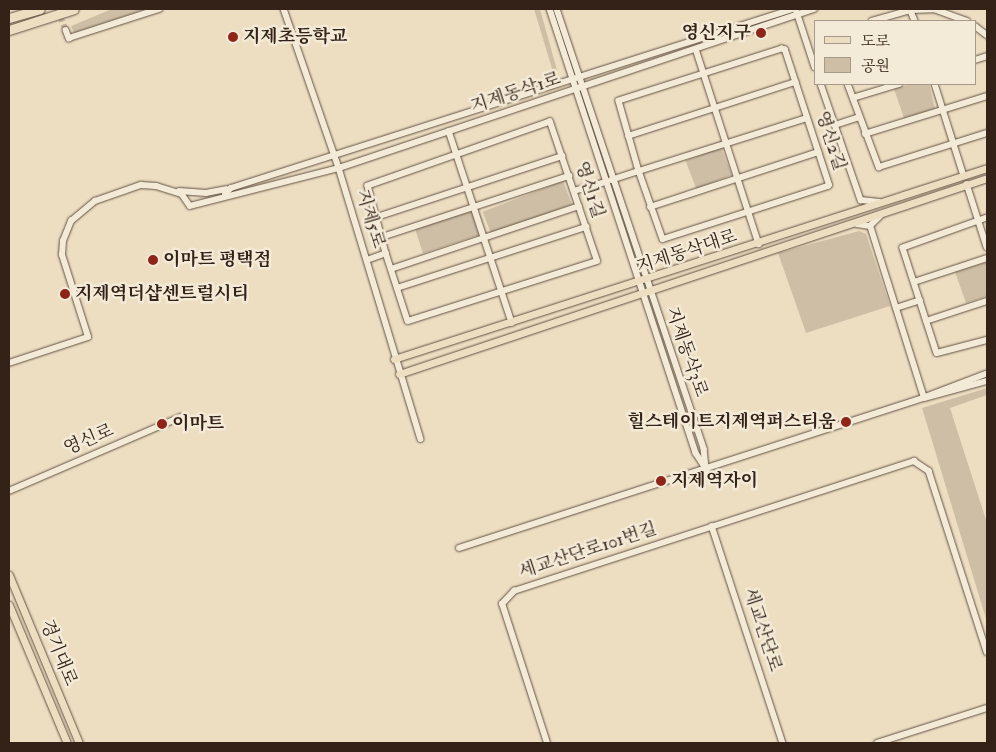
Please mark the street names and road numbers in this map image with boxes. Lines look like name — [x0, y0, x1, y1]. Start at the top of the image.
street label: 지제동삭1로 — [468, 68, 564, 118]
street label: 영신2길 — [810, 109, 850, 173]
street label: 영신1길 — [570, 159, 608, 221]
street label: 지제5로 — [351, 187, 389, 251]
street label: 지제동삭대로 — [634, 226, 740, 278]
street label: 지제동삭3로 — [661, 304, 711, 400]
street label: 영신로 — [61, 420, 117, 460]
street label: 세교산단로101번길 — [516, 519, 660, 583]
street label: 세교산단로 — [738, 585, 786, 675]
street label: 경기대로 — [35, 617, 81, 689]

